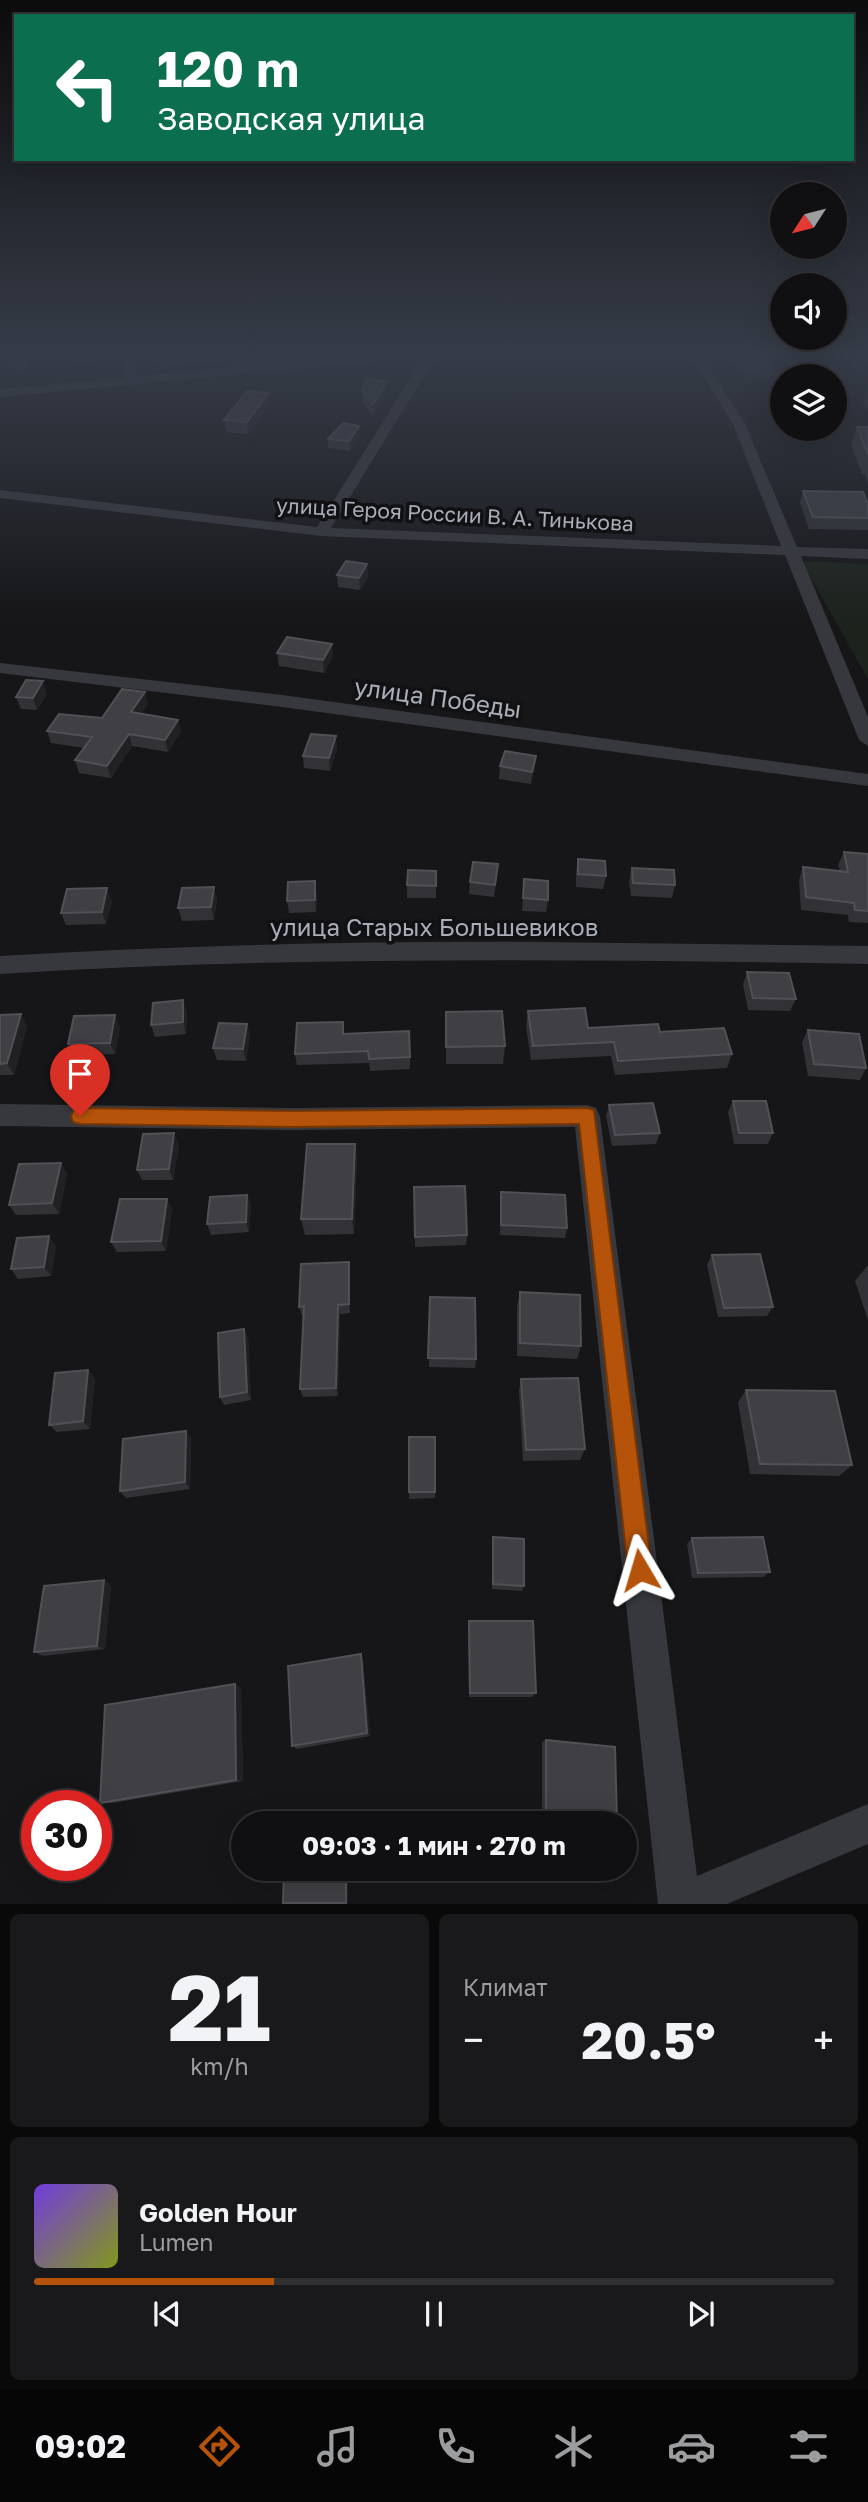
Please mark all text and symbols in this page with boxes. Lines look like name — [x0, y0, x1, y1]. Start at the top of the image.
text: 120 m — [157, 39, 299, 98]
icon: left — [42, 42, 133, 133]
text: Заводская улица — [157, 99, 425, 137]
north arrow — [770, 182, 847, 259]
map controls — [770, 182, 847, 441]
button: sound — [770, 273, 847, 350]
button: layers — [770, 364, 847, 441]
street label: улица Героя России В. А. Тинькова — [276, 492, 634, 536]
street label: улица Победы — [352, 671, 524, 723]
street label: улица Старых Большевиков — [270, 912, 598, 941]
pin — [50, 1044, 110, 1116]
icon: arrive — [61, 1055, 99, 1093]
position arrow — [603, 1533, 677, 1607]
speed limit sign: 30 — [21, 1790, 112, 1881]
text: 09:03 · 1 мин · 270 m — [302, 1830, 566, 1861]
text: 21 — [168, 1952, 271, 2061]
text: Климат — [463, 1973, 548, 2001]
text: 20.5° — [581, 2008, 716, 2070]
text: − — [463, 2017, 484, 2062]
text: + — [813, 2017, 834, 2062]
text: km/h — [190, 2052, 249, 2080]
text: Golden Hour — [139, 2197, 297, 2228]
text: Lumen — [139, 2228, 213, 2256]
icon: previous — [148, 2295, 186, 2333]
icon: pause — [415, 2295, 453, 2333]
icon: next — [682, 2295, 720, 2333]
icon: directions — [195, 2422, 244, 2471]
icon: music — [313, 2422, 362, 2471]
icon: phone — [431, 2422, 480, 2471]
icon: climate — [549, 2422, 598, 2471]
icon: car — [667, 2422, 716, 2471]
icon: filters — [784, 2422, 833, 2471]
text: 09:02 — [34, 2427, 126, 2465]

